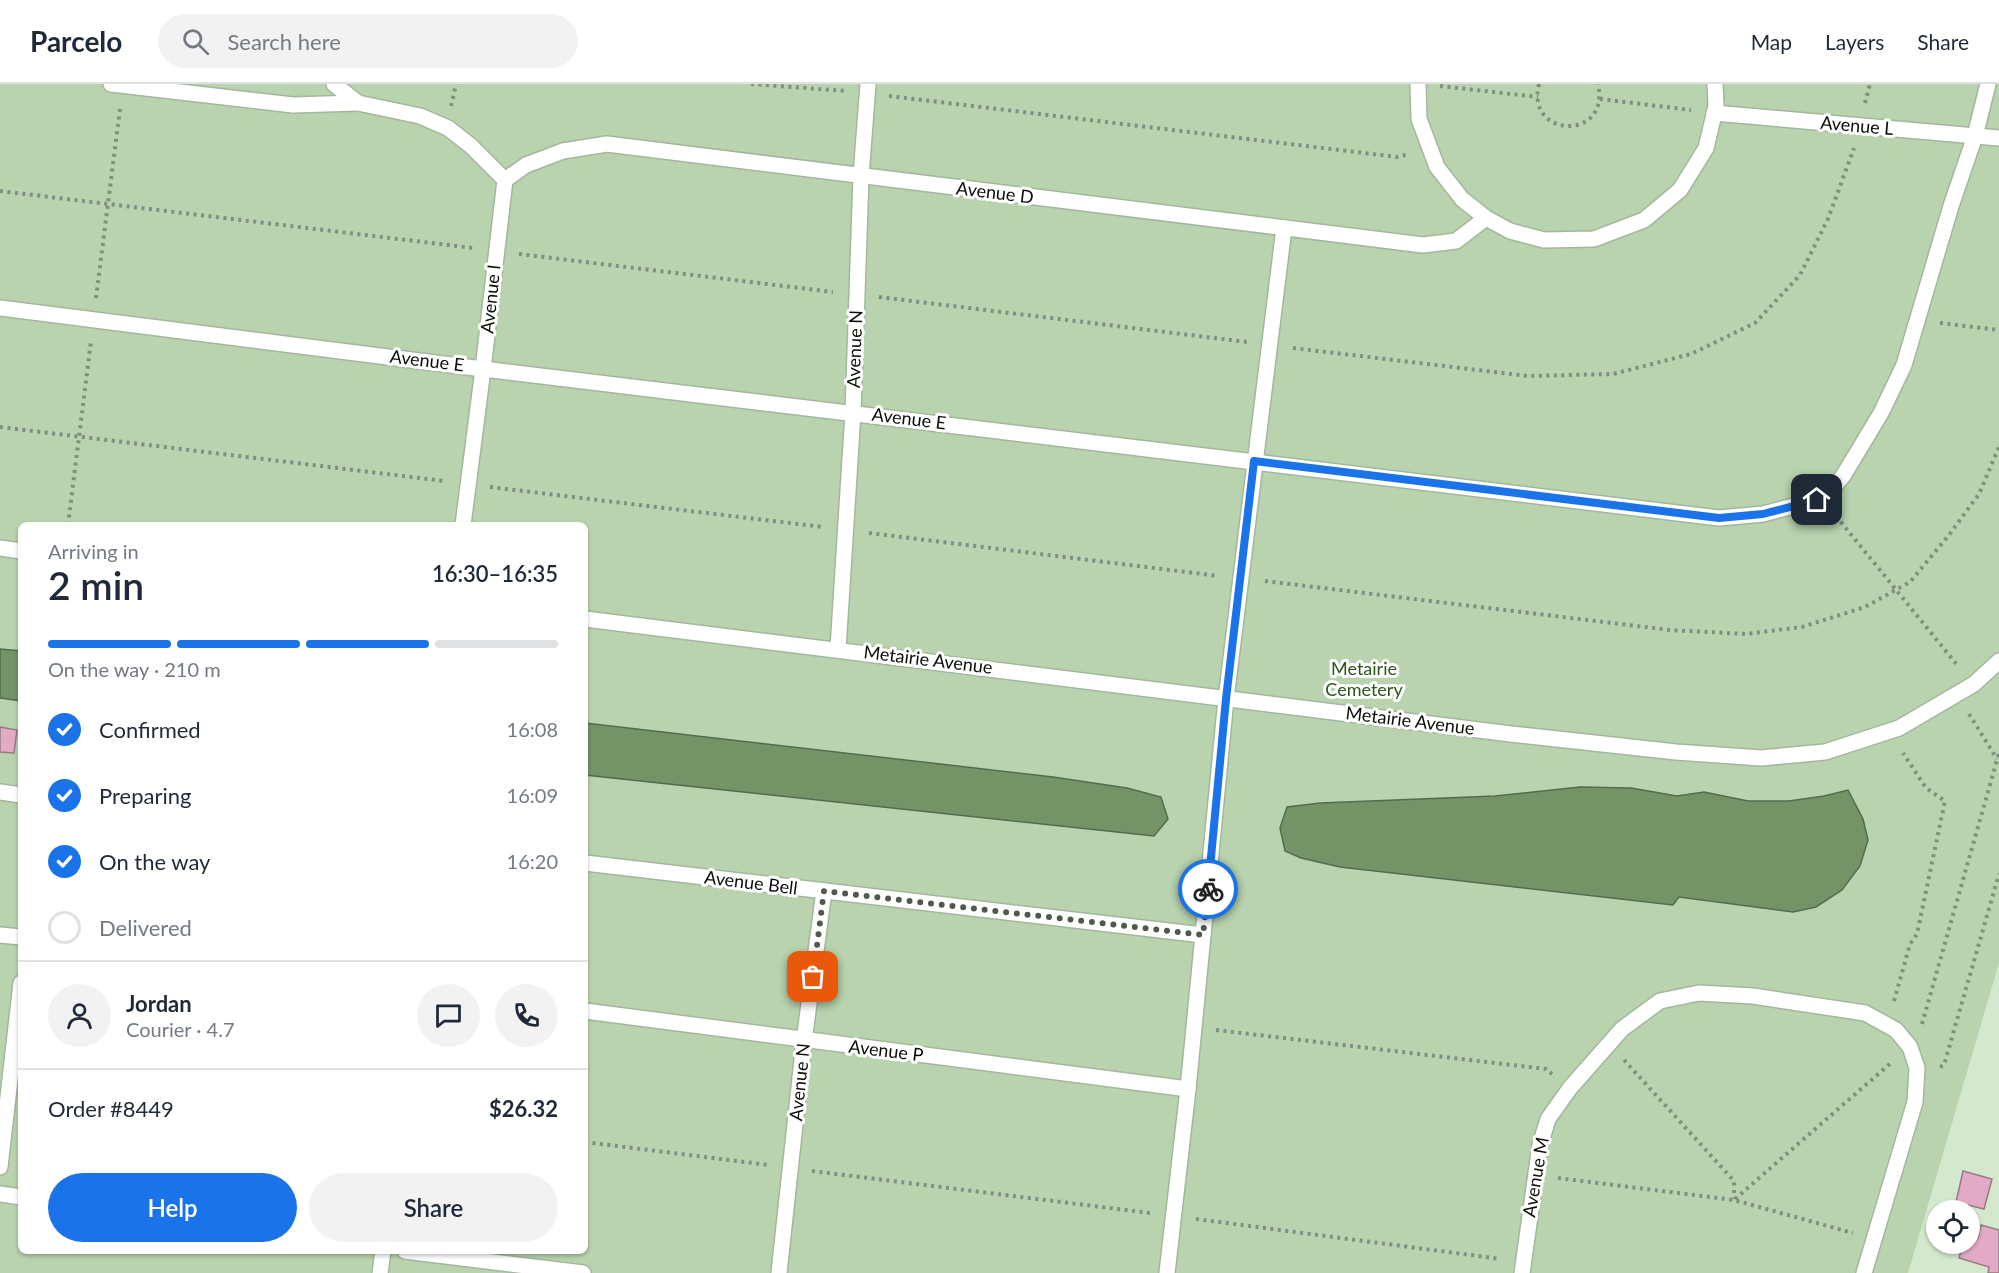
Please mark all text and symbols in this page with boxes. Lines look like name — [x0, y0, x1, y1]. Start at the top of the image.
search box — [158, 14, 578, 68]
text: Parcelo — [30, 24, 122, 58]
icon: search — [179, 25, 212, 58]
text: Search here — [227, 28, 341, 55]
text: Map — [1751, 29, 1792, 54]
text: Layers — [1825, 29, 1884, 54]
text: Share — [1917, 29, 1969, 54]
street label: Avenue L — [1820, 111, 1895, 139]
street label: Avenue D — [955, 176, 1035, 208]
street label: Avenue I — [475, 263, 505, 334]
street label: Avenue N — [842, 310, 866, 388]
street label: Avenue E — [389, 345, 465, 375]
street label: Avenue E — [871, 403, 947, 433]
pin — [1791, 474, 1842, 525]
icon: home — [1800, 483, 1833, 516]
text: Arriving in — [48, 539, 139, 563]
text: 16:30–16:35 — [432, 560, 558, 587]
text: 2 min — [48, 562, 144, 608]
street label: Metairie Avenue — [862, 640, 994, 678]
text: On the way · 210 m — [48, 657, 221, 681]
park label: Metairie Cemetery — [1325, 657, 1403, 700]
street label: Metairie Avenue — [1344, 701, 1476, 739]
icon: check — [48, 713, 81, 746]
text: Confirmed — [99, 716, 201, 743]
text: 16:08 — [507, 717, 558, 741]
icon: check — [48, 779, 81, 812]
text: Preparing — [99, 782, 191, 809]
text: 16:09 — [507, 783, 558, 807]
icon: check — [48, 845, 81, 878]
text: On the way — [99, 848, 210, 875]
text: 16:20 — [507, 849, 558, 873]
courier — [1178, 859, 1238, 919]
street label: Avenue Bell — [703, 865, 799, 899]
icon: bike — [1192, 873, 1225, 906]
text: Delivered — [99, 914, 192, 941]
pin — [787, 951, 838, 1002]
icon: bag — [796, 960, 829, 993]
button: person — [48, 984, 111, 1047]
button: chat — [417, 984, 480, 1047]
button: phone — [495, 984, 558, 1047]
text: Jordan — [126, 990, 192, 1017]
text: Courier · 4.7 — [126, 1017, 235, 1041]
street label: Avenue P — [848, 1035, 925, 1066]
street label: Avenue N — [784, 1042, 814, 1122]
text: Order #8449 — [48, 1095, 174, 1122]
text: $26.32 — [489, 1095, 558, 1122]
street label: Avenue M — [1517, 1135, 1553, 1219]
button: Help — [48, 1173, 297, 1242]
button: Share — [309, 1173, 558, 1242]
map controls — [1926, 1200, 1980, 1254]
button: locate — [1926, 1200, 1980, 1254]

